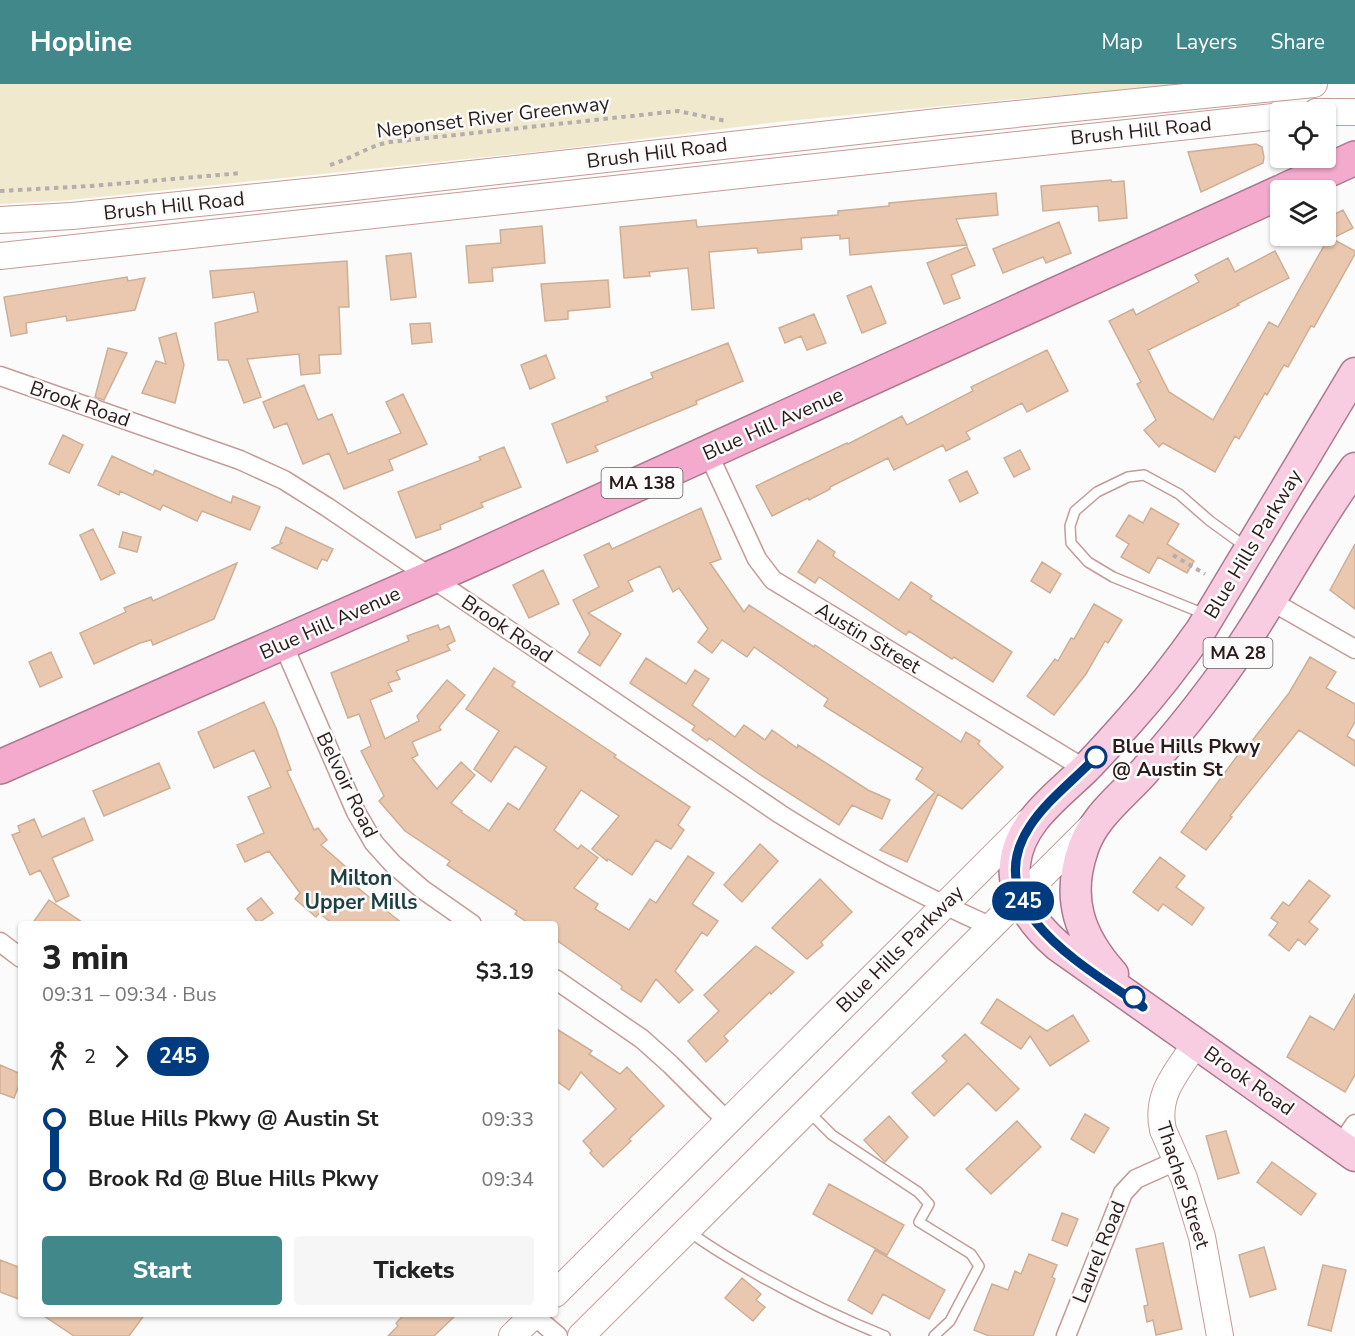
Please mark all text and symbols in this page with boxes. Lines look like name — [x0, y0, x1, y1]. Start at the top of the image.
text: Hopline — [30, 23, 132, 61]
text: Map — [1101, 28, 1143, 56]
text: Layers — [1176, 28, 1237, 56]
text: Share — [1270, 28, 1325, 56]
street label: Neponset River Greenway — [375, 89, 612, 145]
map controls — [1270, 102, 1336, 246]
button: locate — [1270, 102, 1336, 168]
street label: Brush Hill Road — [1069, 110, 1213, 152]
street label: Brush Hill Road — [585, 131, 729, 175]
button: layers — [1270, 180, 1336, 246]
street label: Brush Hill Road — [102, 185, 246, 227]
street label: Brook Road — [26, 374, 134, 434]
street label: Blue Hill Avenue — [698, 381, 848, 467]
street label: Blue Hills Parkway — [1198, 464, 1309, 624]
road number: MA 138 — [602, 468, 682, 498]
street label: Blue Hill Avenue — [255, 580, 405, 666]
street label: Brook Road — [456, 589, 558, 669]
street label: Austin Street — [810, 596, 926, 680]
road number: MA 28 — [1204, 638, 1272, 668]
street label: Belvoir Road — [310, 728, 384, 842]
place label: Blue Hills Pkwy @ Austin St — [1112, 733, 1261, 783]
marker: Blue Hills Pkwy @ Austin St — [1085, 746, 1107, 768]
district label: Milton Upper Mills — [304, 864, 418, 916]
street label: Blue Hills Parkway — [830, 879, 970, 1019]
line badge: 245 — [988, 882, 1058, 920]
text: 245 — [1004, 887, 1042, 915]
text: 3 min — [42, 936, 129, 981]
text: $3.19 — [476, 957, 534, 987]
text: 09:31 – 09:34 · Bus — [42, 981, 217, 1008]
unlabelled marker — [1123, 986, 1145, 1008]
icon: walk — [42, 1040, 75, 1073]
icon: forward — [105, 1040, 138, 1073]
street label: Brook Road — [1198, 1040, 1300, 1122]
text: 245 — [159, 1042, 197, 1070]
text: 2 — [84, 1043, 96, 1070]
text: Blue Hills Pkwy @ Austin St — [88, 1104, 379, 1134]
text: 09:33 — [481, 1106, 534, 1133]
street label: Thacher Street — [1150, 1118, 1217, 1253]
text: Brook Rd @ Blue Hills Pkwy — [88, 1164, 378, 1194]
text: 09:34 — [481, 1166, 534, 1193]
street label: Laurel Road — [1066, 1197, 1132, 1307]
button: Start — [42, 1236, 282, 1305]
button: Tickets — [294, 1236, 534, 1305]

